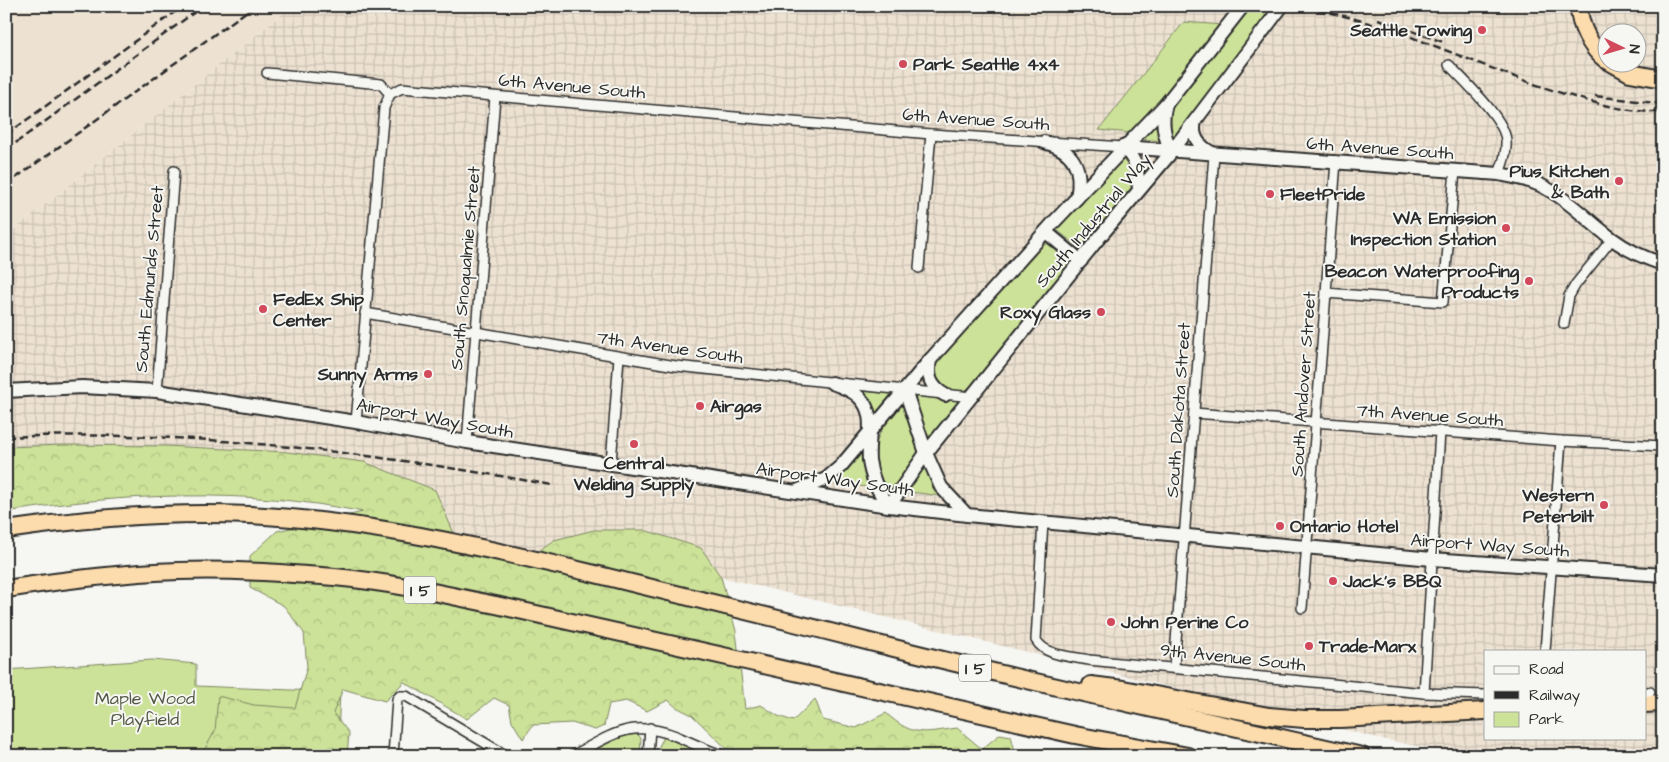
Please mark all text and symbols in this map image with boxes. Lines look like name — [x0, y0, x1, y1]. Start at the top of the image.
place label: Seattle Towing — [1349, 18, 1473, 44]
north arrow — [1596, 22, 1646, 72]
marker: Seattle Towing — [1476, 24, 1488, 36]
text: N — [1624, 44, 1644, 55]
place label: Park Seattle 4x4 — [913, 52, 1060, 77]
marker: Park Seattle 4x4 — [897, 58, 909, 70]
street label: 6th Avenue South — [497, 68, 647, 105]
street label: 6th Avenue South — [902, 102, 1050, 137]
street label: 6th Avenue South — [1306, 131, 1454, 166]
street label: South Industrial Way — [1030, 148, 1158, 294]
place label: Pius Kitchen & Bath — [1509, 159, 1610, 205]
street label: South Snoqualmie Street — [444, 164, 487, 371]
marker: Pius Kitchen & Bath — [1613, 175, 1625, 187]
place label: FleetPride — [1280, 182, 1365, 207]
street label: South Edmunds Street — [129, 184, 170, 373]
marker: FleetPride — [1264, 188, 1276, 200]
place label: WA Emission Inspection Station — [1351, 206, 1496, 252]
marker: WA Emission Inspection Station — [1500, 222, 1512, 234]
place label: Beacon Waterproofing Products — [1325, 259, 1520, 305]
marker: Beacon Waterproofing Products — [1523, 275, 1535, 287]
place label: FedEx Ship Center — [273, 287, 364, 333]
street label: South Andover Street — [1285, 290, 1323, 478]
place label: Roxy Glass — [1000, 300, 1091, 326]
marker: FedEx Ship Center — [257, 303, 269, 315]
marker: Roxy Glass — [1095, 306, 1107, 318]
street label: South Dakota Street — [1160, 321, 1197, 498]
street label: 7th Avenue South — [595, 325, 745, 370]
place label: Sunny Arms — [317, 362, 418, 388]
marker: Sunny Arms — [422, 368, 434, 380]
street label: Airport Way South — [354, 392, 515, 446]
place label: Airgas — [710, 394, 762, 420]
street label: 7th Avenue South — [1356, 398, 1504, 433]
marker: Airgas — [694, 400, 706, 412]
marker: Central Welding Supply — [628, 438, 640, 450]
place label: Central Welding Supply — [573, 451, 694, 498]
street label: Airport Way South — [754, 456, 915, 504]
place label: Western Peterbilt — [1521, 483, 1595, 529]
marker: Western Peterbilt — [1598, 499, 1610, 511]
place label: Ontario Hotel — [1290, 514, 1399, 539]
marker: Ontario Hotel — [1274, 520, 1286, 532]
street label: Airport Way South — [1410, 527, 1570, 565]
place label: Jack's BBQ — [1342, 569, 1442, 594]
marker: Jack's BBQ — [1327, 575, 1339, 587]
road number: I 5 — [404, 576, 436, 604]
place label: John Perine Co — [1120, 610, 1249, 635]
marker: John Perine Co — [1105, 616, 1117, 628]
place label: Trade-Marx — [1318, 634, 1417, 659]
street label: 9th Avenue South — [1159, 637, 1307, 678]
marker: Trade-Marx — [1303, 640, 1315, 652]
legend — [1484, 650, 1646, 740]
road number: I 5 — [959, 654, 991, 681]
text: Road — [1529, 659, 1564, 680]
text: Railway — [1529, 685, 1580, 707]
park label: Maple Wood Playfield — [95, 686, 195, 733]
text: Park — [1529, 709, 1564, 730]

